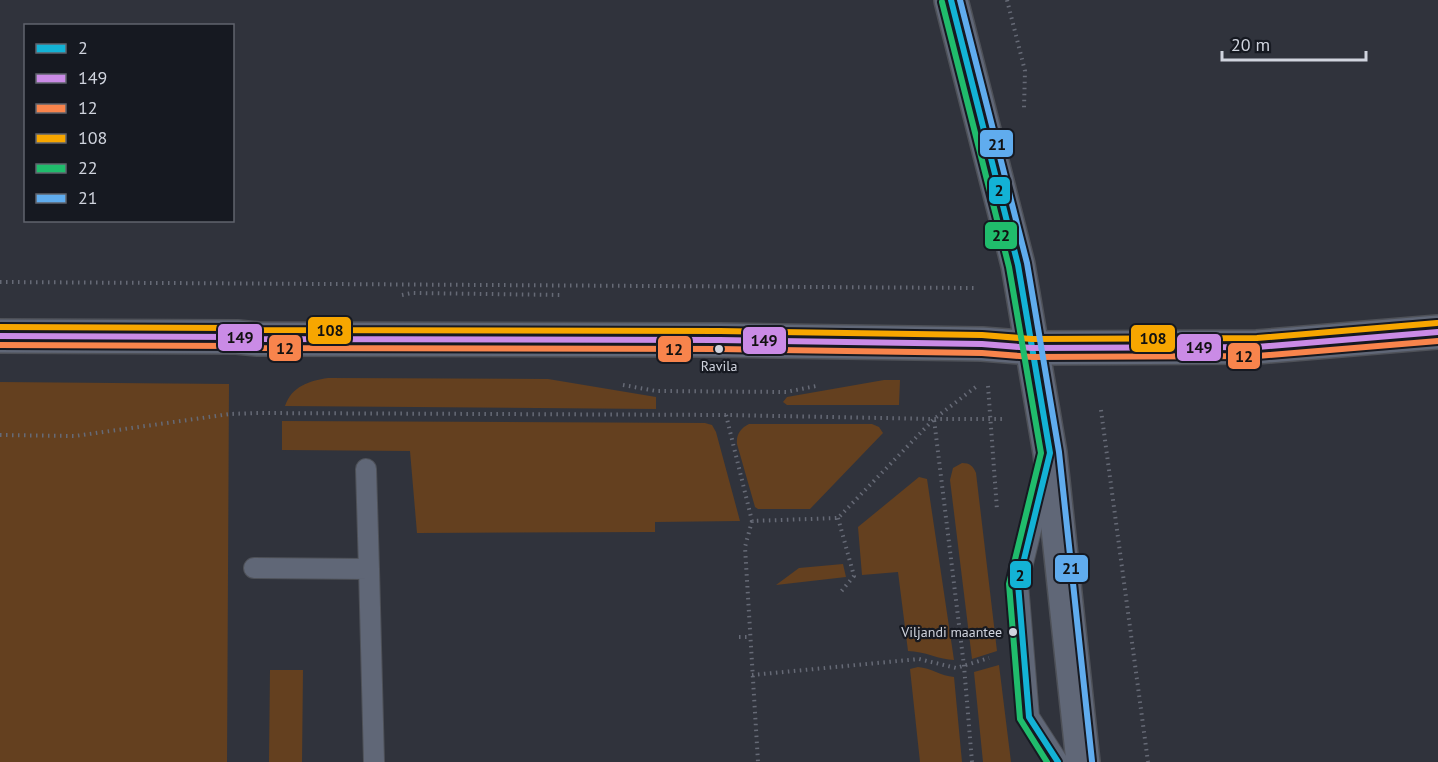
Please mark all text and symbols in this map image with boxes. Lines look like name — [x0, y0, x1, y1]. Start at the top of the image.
legend — [24, 24, 234, 222]
scale bar — [1222, 24, 1366, 62]
text: 20 m — [1231, 33, 1270, 56]
text: 2 — [78, 36, 88, 59]
text: 149 — [78, 66, 107, 89]
text: 12 — [78, 96, 98, 119]
text: 108 — [78, 126, 107, 149]
line badge: 21 — [979, 129, 1014, 158]
text: 21 — [988, 134, 1006, 154]
text: 22 — [78, 156, 98, 179]
line badge: 2 — [988, 176, 1011, 205]
text: 2 — [994, 180, 1004, 200]
text: 21 — [78, 186, 98, 209]
line badge: 22 — [984, 221, 1018, 250]
text: 22 — [992, 225, 1010, 245]
line badge: 108 — [307, 316, 352, 345]
text: 108 — [316, 320, 344, 340]
line badge: 149 — [217, 323, 263, 352]
line badge: 108 — [1130, 324, 1176, 353]
line badge: 149 — [742, 326, 787, 355]
text: 149 — [226, 327, 254, 347]
text: 108 — [1139, 328, 1167, 348]
text: 149 — [750, 330, 778, 350]
line badge: 149 — [1176, 333, 1222, 362]
line badge: 12 — [268, 334, 302, 362]
line badge: 12 — [657, 335, 692, 363]
text: 149 — [1185, 337, 1213, 357]
text: 12 — [276, 338, 294, 358]
text: 12 — [665, 339, 683, 359]
line badge: 12 — [1227, 342, 1261, 370]
marker: Ravila — [713, 343, 725, 355]
text: 12 — [1235, 346, 1253, 366]
place label: Ravila — [701, 357, 737, 375]
line badge: 21 — [1054, 554, 1089, 583]
text: 21 — [1062, 558, 1080, 578]
line badge: 2 — [1009, 560, 1032, 589]
text: 2 — [1015, 565, 1025, 585]
place label: Viljandi maantee — [900, 623, 1002, 641]
marker: Viljandi maantee — [1007, 626, 1019, 638]

